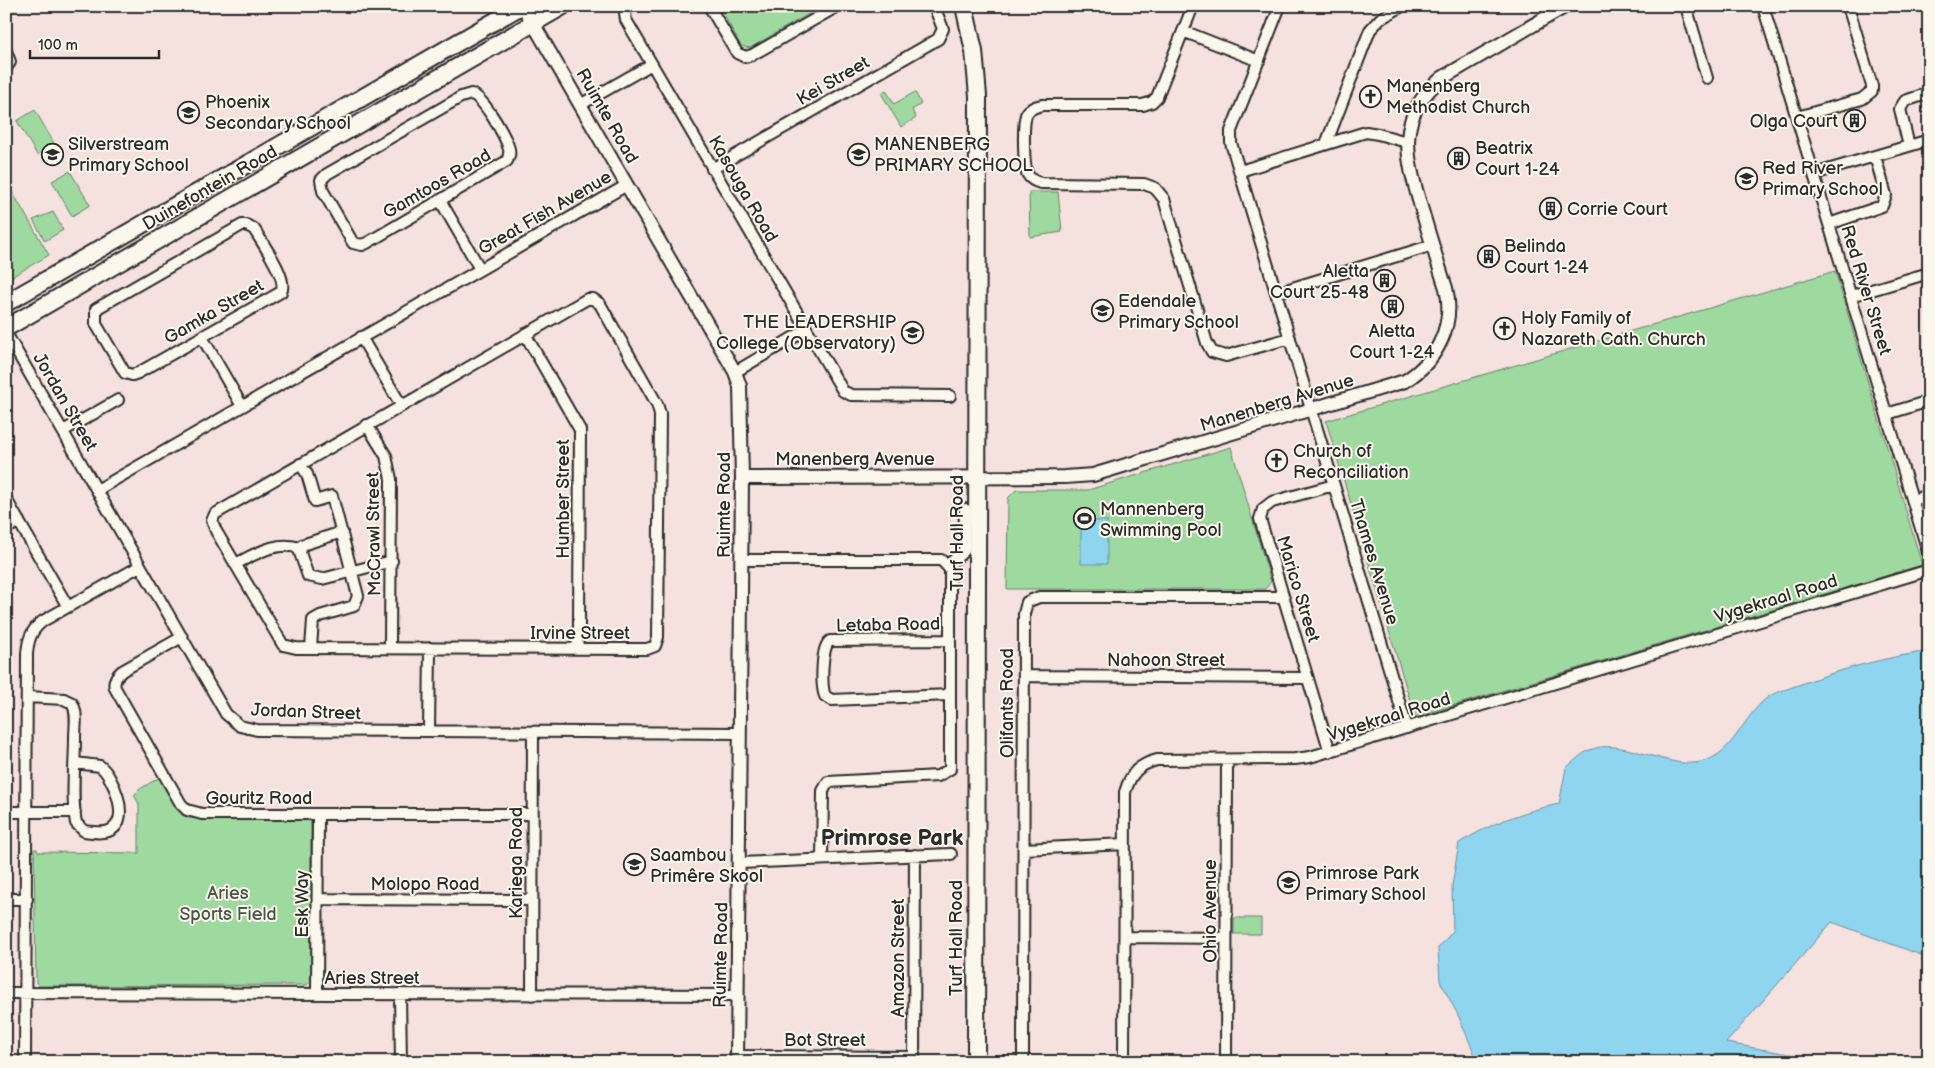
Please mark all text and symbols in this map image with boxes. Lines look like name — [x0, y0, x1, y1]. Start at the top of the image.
scale bar — [30, 28, 159, 60]
text: 100 m — [38, 36, 78, 55]
street label: Kei Street — [793, 52, 873, 110]
street label: Ruimte Road — [571, 65, 643, 167]
place label: Manenberg Methodist Church — [1386, 76, 1530, 118]
church icon: Manenberg Methodist Church — [1358, 84, 1382, 108]
place label: Phoenix Secondary School — [205, 92, 351, 134]
school or university icon: Phoenix Secondary School — [177, 100, 201, 124]
building icon: Olga Court — [1842, 109, 1866, 133]
place label: Olga Court — [1750, 111, 1838, 132]
street label: Kasouga Road — [704, 132, 782, 246]
place label: Silverstream Primary School — [68, 134, 189, 176]
place label: MANENBERG PRIMARY SCHOOL — [874, 134, 1033, 176]
place label: Beatrix Court 1-24 — [1475, 138, 1560, 180]
street label: Duinefontein Road — [139, 141, 281, 235]
school or university icon: Silverstream Primary School — [40, 142, 64, 166]
school or university icon: MANENBERG PRIMARY SCHOOL — [846, 142, 870, 166]
street label: Gamtoos Road — [379, 145, 495, 223]
building icon: Beatrix Court 1-24 — [1447, 146, 1471, 170]
place label: Red River Primary School — [1762, 158, 1883, 200]
street label: Great Fish Avenue — [475, 166, 615, 260]
school or university icon: Red River Primary School — [1734, 166, 1758, 190]
building icon: Corrie Court — [1539, 197, 1563, 221]
place label: Corrie Court — [1567, 199, 1668, 220]
street label: Red River Street — [1836, 223, 1896, 358]
place label: Belinda Court 1-24 — [1504, 236, 1589, 278]
building icon: Belinda Court 1-24 — [1476, 244, 1500, 268]
place label: Aletta Court 25-48 — [1270, 261, 1369, 303]
building icon: Aletta Court 25-48 — [1373, 269, 1397, 293]
street label: Gamka Street — [161, 275, 268, 349]
place label: Edendale Primary School — [1118, 291, 1239, 333]
building icon: Aletta Court 1-24 — [1380, 294, 1404, 318]
school or university icon: Edendale Primary School — [1090, 299, 1114, 323]
place label: Holy Family of Nazareth Cath. Church — [1521, 308, 1706, 350]
place label: THE LEADERSHIP College (Observatory) — [716, 312, 897, 354]
church icon: Holy Family of Nazareth Cath. Church — [1493, 316, 1517, 340]
school or university icon: THE LEADERSHIP College (Observatory) — [900, 320, 924, 344]
place label: Aletta Court 1-24 — [1350, 321, 1434, 363]
street label: Jordan Street — [28, 349, 102, 455]
street label: Manenberg Avenue — [1198, 370, 1357, 436]
street label: Humber Street — [553, 439, 574, 559]
place label: Church of Reconciliation — [1293, 441, 1409, 483]
street label: Manenberg Avenue — [775, 449, 935, 470]
church icon: Church of Reconciliation — [1265, 449, 1289, 473]
street label: Ruimte Road — [714, 452, 735, 558]
street label: McCrawl Street — [362, 471, 386, 596]
street label: Turf Hall Road — [947, 475, 968, 591]
street label: Thames Avenue — [1345, 497, 1403, 628]
place label: Mannenberg Swimming Pool — [1100, 499, 1222, 541]
sports icon: Mannenberg Swimming Pool — [1072, 507, 1096, 531]
street label: Marico Street — [1272, 533, 1324, 645]
street label: Vygekraal Road — [1712, 570, 1840, 628]
street label: Letaba Road — [836, 614, 940, 636]
street label: Irvine Street — [530, 623, 630, 644]
street label: Olifants Road — [997, 648, 1018, 758]
street label: Nahoon Street — [1107, 650, 1226, 671]
street label: Vygekraal Road — [1325, 688, 1453, 746]
street label: Jordan Street — [251, 700, 362, 724]
street label: Gouritz Road — [206, 788, 312, 809]
street label: Kariega Road — [506, 807, 527, 919]
district label: Primrose Park — [821, 825, 964, 852]
place label: Saambou Primêre Skool — [650, 845, 763, 887]
school or university icon: Saambou Primêre Skool — [622, 853, 646, 877]
street label: Ohio Avenue — [1200, 859, 1221, 963]
place label: Primrose Park Primary School — [1305, 863, 1426, 905]
street label: Esk Way — [292, 869, 313, 938]
school or university icon: Primrose Park Primary School — [1277, 871, 1301, 895]
street label: Molopo Road — [371, 874, 479, 895]
street label: Turf Hall Road — [946, 880, 967, 996]
park label: Aries Sports Field — [179, 883, 277, 925]
street label: Amazon Street — [888, 898, 909, 1017]
street label: Ruimte Road — [710, 902, 732, 1008]
street label: Aries Street — [324, 968, 420, 989]
street label: Bot Street — [784, 1030, 866, 1051]

